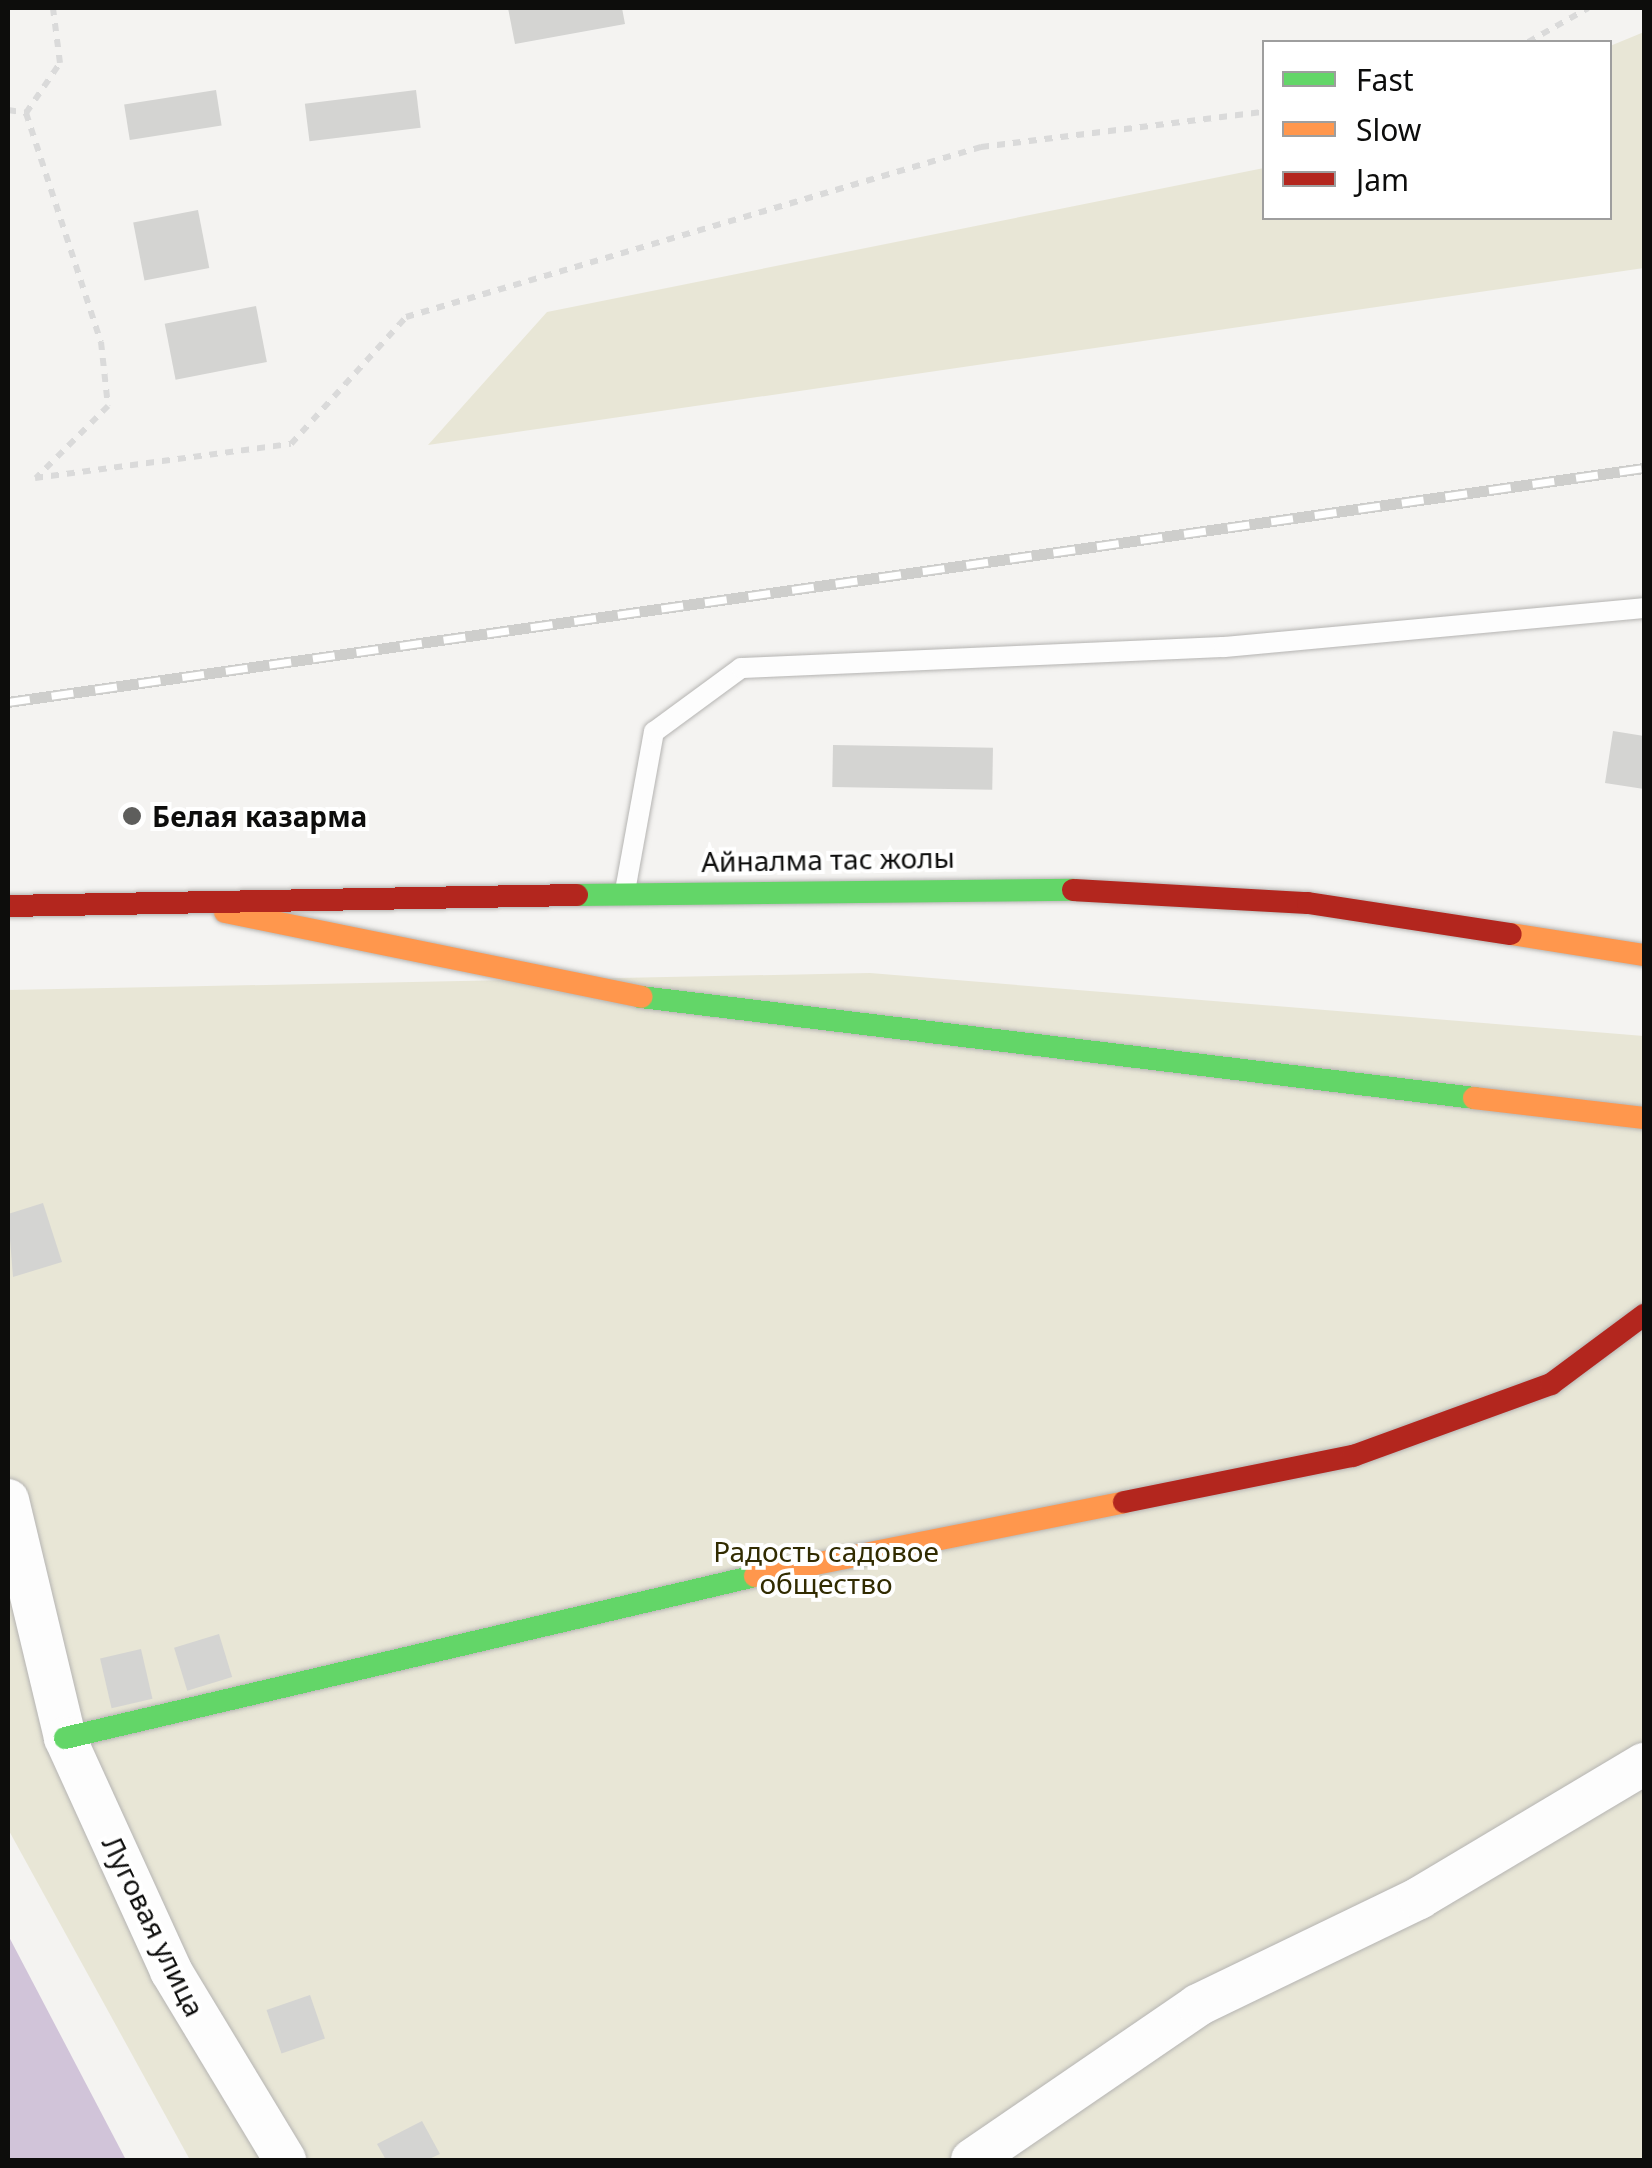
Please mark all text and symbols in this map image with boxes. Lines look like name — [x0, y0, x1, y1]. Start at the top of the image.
legend — [1262, 40, 1612, 220]
text: Fast — [1356, 59, 1414, 100]
text: Slow — [1356, 109, 1421, 150]
text: Jam — [1356, 159, 1409, 200]
place label: Белая казарма — [152, 799, 367, 833]
marker: Белая казарма — [121, 805, 143, 827]
street label: Айналма тас жолы — [701, 840, 955, 878]
park label: Радость садовое общество — [713, 1534, 939, 1600]
street label: Луговая улица — [96, 1830, 212, 2022]

